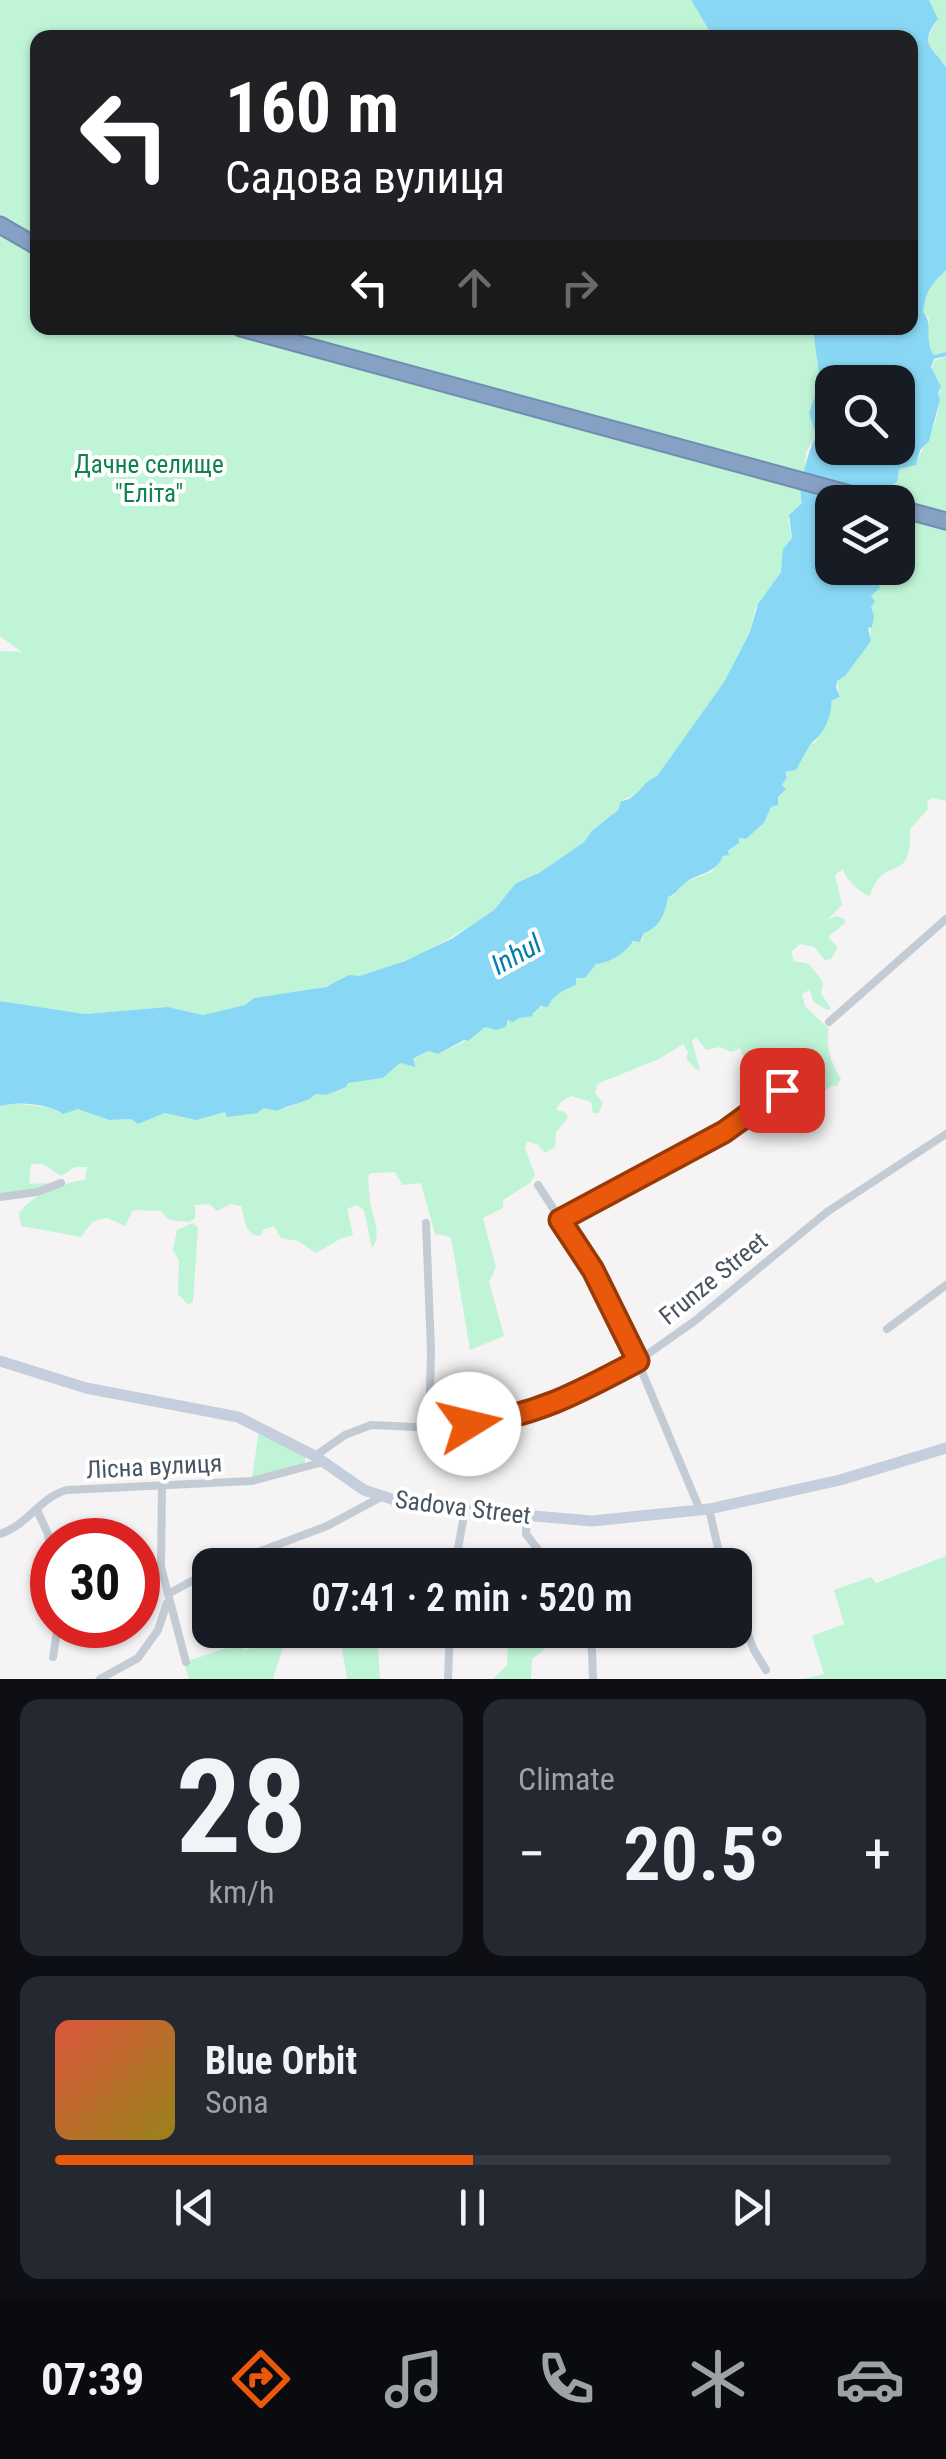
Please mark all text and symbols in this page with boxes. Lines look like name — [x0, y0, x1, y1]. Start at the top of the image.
text: 160 m — [225, 67, 399, 149]
icon: left — [60, 70, 190, 200]
text: Садова вулиця — [225, 151, 505, 204]
icon: left — [342, 260, 397, 315]
icon: ahead — [447, 260, 502, 315]
icon: right — [552, 260, 607, 315]
map controls — [815, 365, 915, 585]
button: search — [815, 365, 915, 465]
park label: Дачне селище "Еліта" — [74, 450, 224, 508]
button: layers — [815, 485, 915, 585]
water label: Inhul — [485, 927, 548, 982]
pin — [740, 1048, 825, 1133]
icon: arrive — [755, 1063, 810, 1118]
street label: Frunze Street — [654, 1226, 773, 1331]
position arrow — [417, 1372, 521, 1476]
street label: Лісна вулиця — [85, 1448, 223, 1485]
street label: Sadova Street — [393, 1485, 532, 1530]
speed limit sign: 30 — [30, 1518, 160, 1648]
text: 07:41 · 2 min · 520 m — [312, 1576, 632, 1620]
text: 28 — [176, 1731, 307, 1884]
text: Climate — [518, 1760, 615, 1798]
text: 20.5° — [623, 1810, 786, 1898]
text: − — [518, 1822, 546, 1886]
text: + — [864, 1822, 891, 1886]
text: km/h — [209, 1873, 274, 1911]
text: Blue Orbit — [205, 2039, 357, 2083]
text: Sona — [205, 2083, 268, 2121]
icon: previous — [167, 2180, 222, 2235]
icon: pause — [445, 2180, 500, 2235]
icon: next — [724, 2180, 779, 2235]
icon: directions — [226, 2344, 296, 2414]
icon: music — [379, 2344, 449, 2414]
icon: phone — [531, 2344, 601, 2414]
icon: climate — [683, 2344, 753, 2414]
icon: car — [835, 2344, 905, 2414]
text: 07:39 — [41, 2353, 144, 2406]

